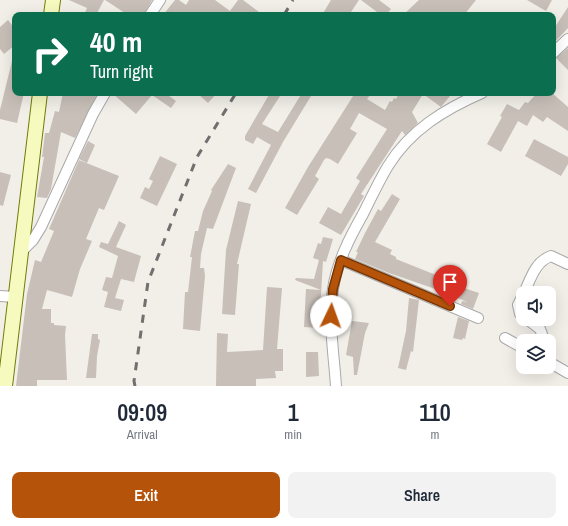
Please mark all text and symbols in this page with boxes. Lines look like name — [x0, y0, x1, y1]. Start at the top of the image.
text: 40 m — [90, 23, 142, 61]
icon: right — [24, 28, 76, 80]
text: Turn right — [90, 59, 153, 84]
pin — [433, 265, 467, 306]
icon: arrive — [439, 271, 461, 293]
map controls — [516, 286, 556, 374]
button: sound — [516, 286, 556, 326]
position arrow — [310, 295, 352, 337]
button: layers — [516, 334, 556, 374]
text: 09:09 — [117, 396, 167, 428]
text: 1 — [288, 396, 299, 428]
text: 110 — [419, 396, 451, 428]
text: Arrival — [127, 426, 158, 443]
text: min — [284, 426, 302, 443]
text: m — [431, 426, 439, 443]
button: Exit — [12, 472, 280, 518]
button: Share — [288, 472, 556, 518]

